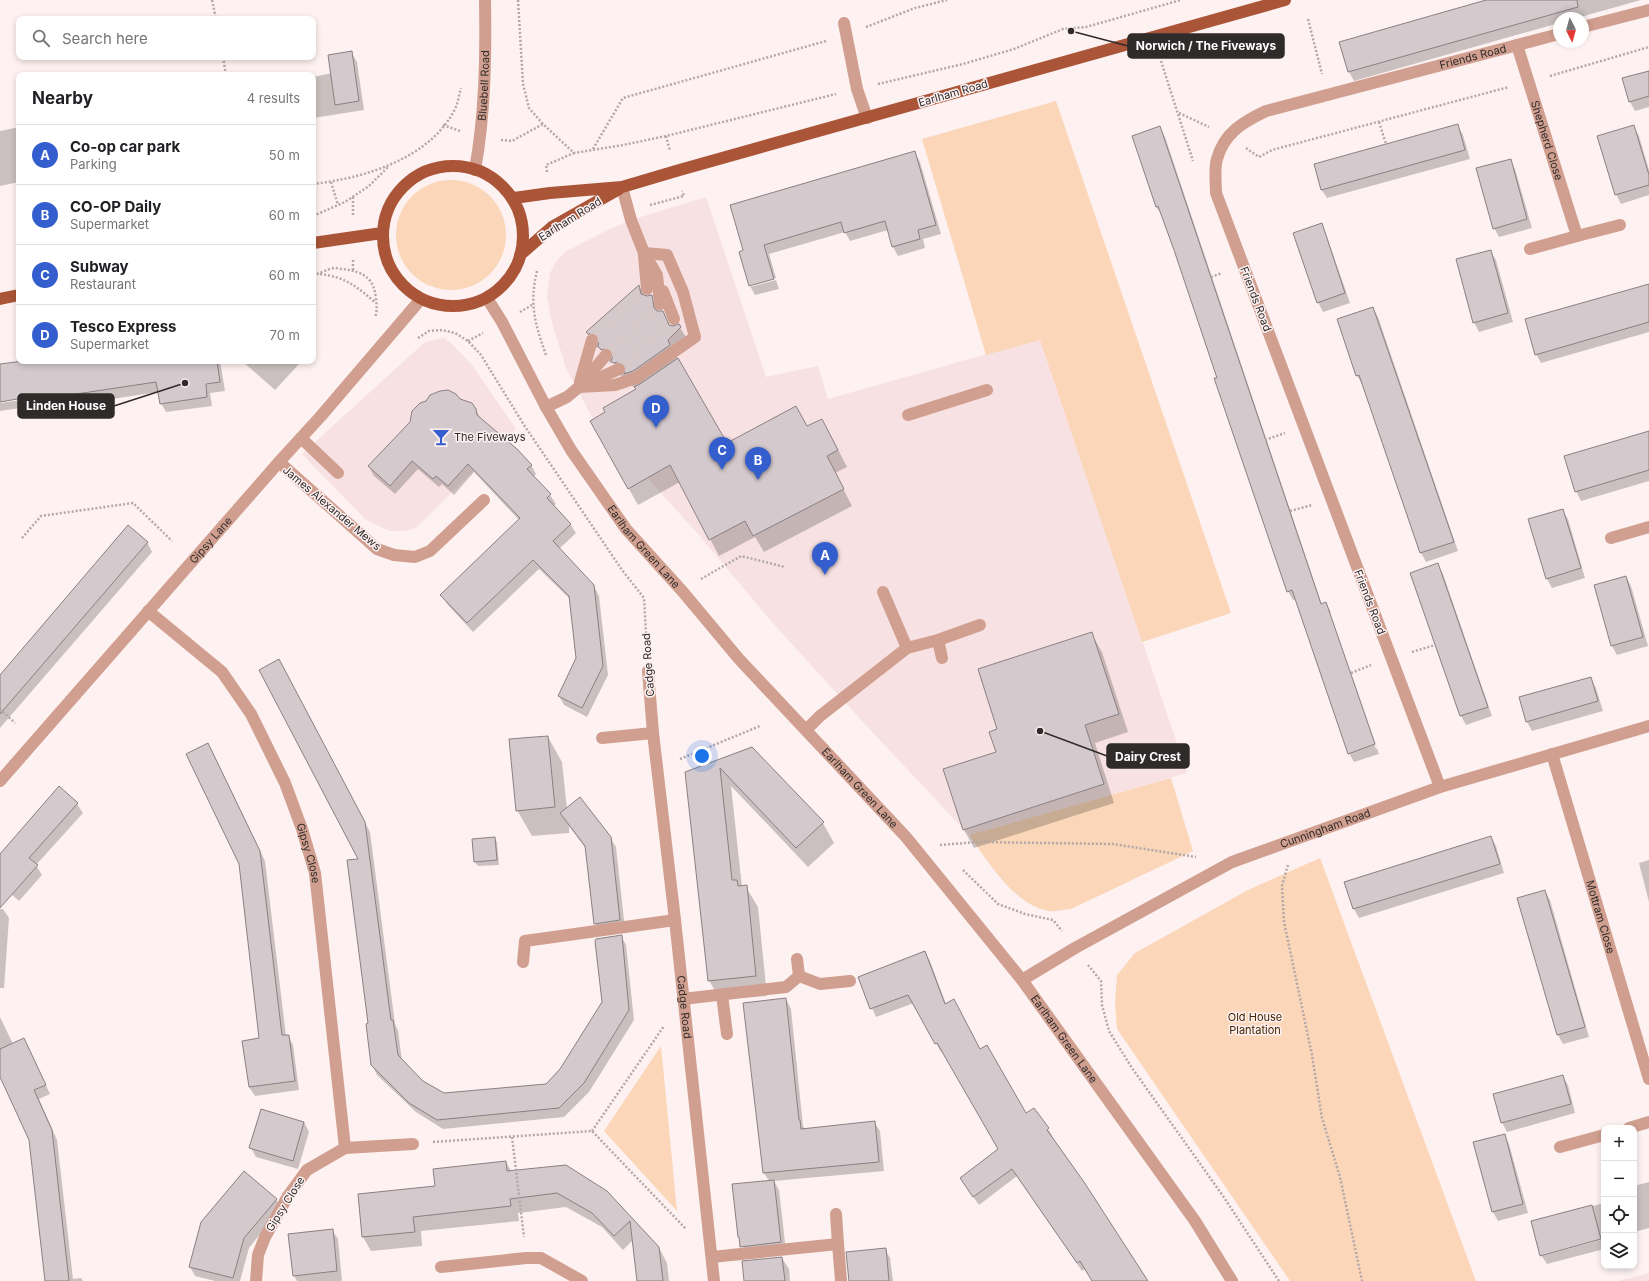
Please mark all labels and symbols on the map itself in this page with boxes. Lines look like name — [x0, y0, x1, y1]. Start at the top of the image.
north arrow — [1553, 12, 1589, 48]
callout: Norwich / The Fiveways — [1128, 34, 1284, 58]
text: Norwich / The Fiveways — [1136, 38, 1276, 53]
street label: Friends Road — [1438, 41, 1508, 72]
street label: Bluebell Road — [475, 50, 492, 122]
street label: Earlham Road — [917, 76, 989, 110]
street label: Shepherd Close — [1528, 99, 1566, 182]
street label: Earlham Road — [536, 194, 604, 244]
street label: Friends Road — [1237, 265, 1275, 333]
callout: Linden House — [18, 394, 114, 418]
pin: D — [643, 395, 669, 428]
text: Linden House — [26, 398, 106, 413]
bar icon: The Fiveways — [431, 427, 451, 447]
place label: The Fiveways — [454, 430, 526, 444]
pin: C — [709, 437, 735, 470]
pin: B — [745, 447, 771, 480]
street label: James Alexander Mews — [280, 463, 384, 553]
street label: Earlham Green Lane — [604, 502, 683, 591]
street label: Gipsy Lane — [186, 514, 235, 567]
pin: A — [812, 542, 838, 575]
street label: Friends Road — [1351, 568, 1389, 636]
street label: Cadge Road — [639, 633, 657, 697]
callout: Dairy Crest — [1107, 744, 1189, 768]
street label: Earlham Green Lane — [819, 745, 901, 831]
your location — [692, 746, 712, 766]
text: Dairy Crest — [1115, 749, 1181, 764]
street label: Cunningham Road — [1278, 806, 1372, 851]
street label: Gipsy Close — [293, 821, 323, 884]
street label: Mottram Close — [1583, 878, 1618, 955]
street label: Cadge Road — [674, 975, 695, 1039]
street label: Earlham Green Lane — [1028, 992, 1101, 1086]
park label: Old House Plantation — [1228, 1010, 1282, 1037]
street label: Gipsy Close — [263, 1174, 307, 1234]

